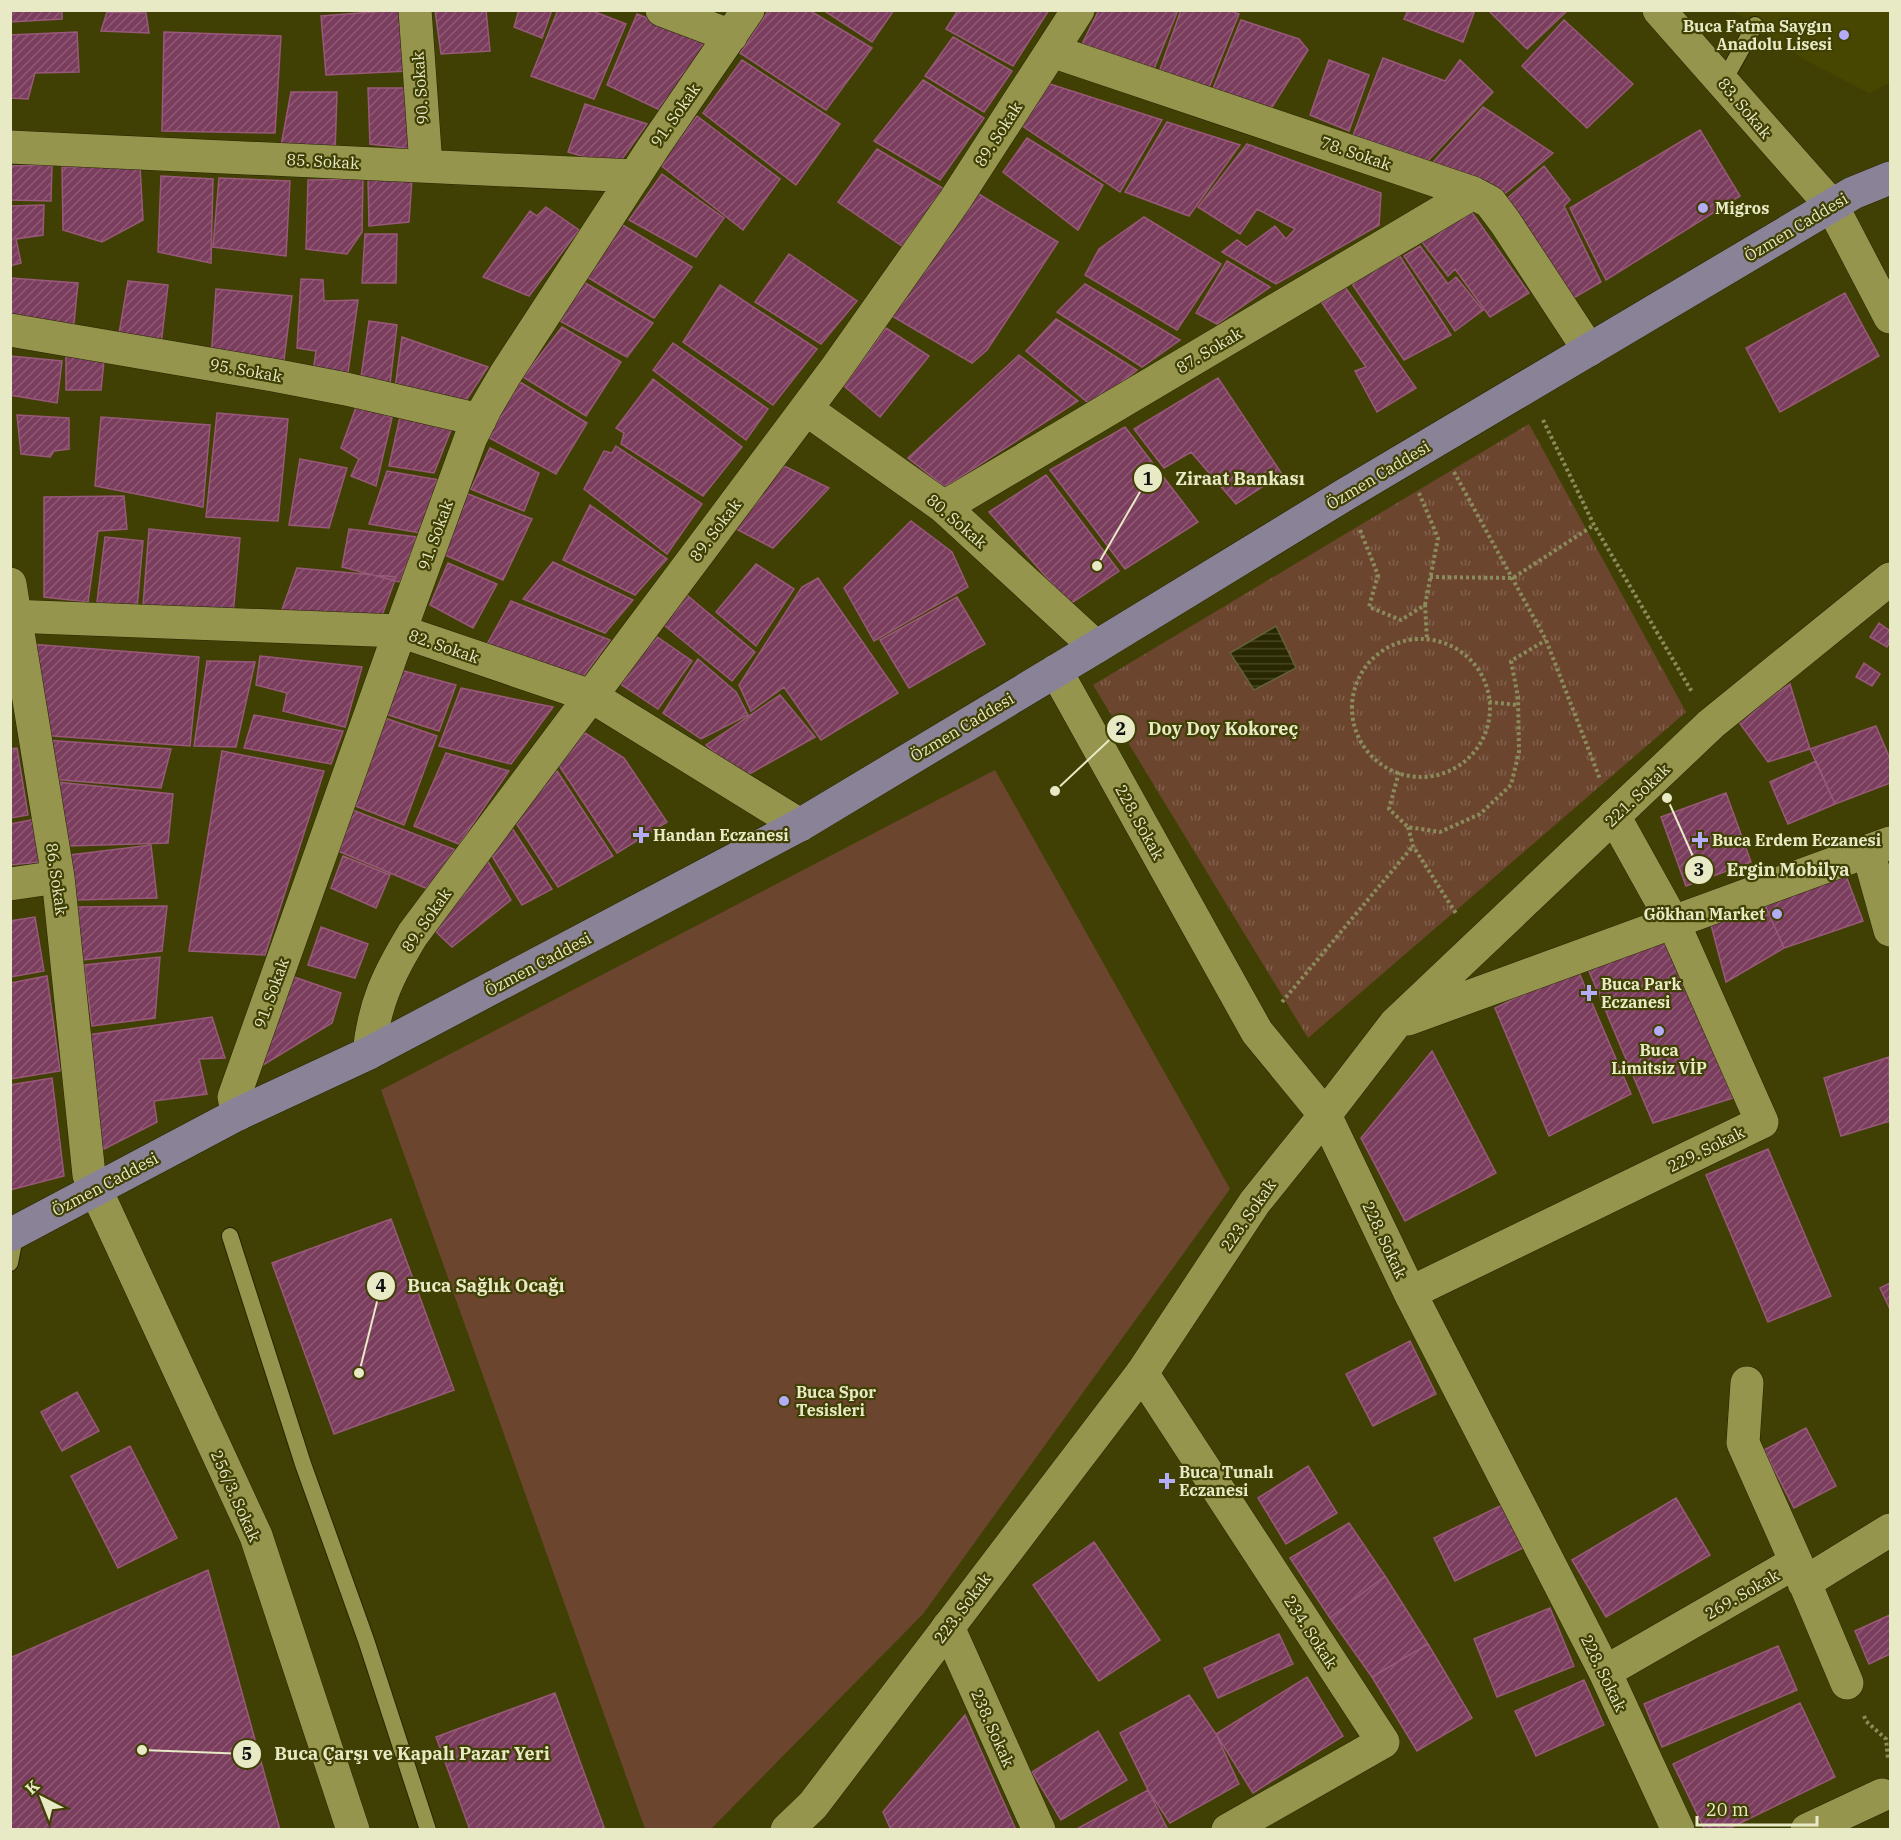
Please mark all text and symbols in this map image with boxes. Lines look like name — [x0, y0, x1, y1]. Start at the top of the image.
place label: Buca Fatma Saygın Anadolu Lisesi — [1683, 16, 1832, 54]
marker: Buca Fatma Saygın Anadolu Lisesi — [1837, 28, 1851, 42]
street label: 90. Sokak — [407, 50, 433, 125]
street label: 83. Sokak — [1714, 74, 1777, 143]
street label: 91. Sokak — [646, 79, 705, 151]
street label: 89. Sokak — [970, 97, 1027, 170]
street label: 78. Sokak — [1318, 132, 1394, 175]
street label: 85. Sokak — [286, 149, 361, 173]
street label: Özmen Caddesi — [1741, 188, 1851, 266]
place label: Migros — [1715, 198, 1769, 218]
marker: Migros — [1696, 201, 1710, 215]
street label: 87. Sokak — [1173, 322, 1246, 377]
street label: 95. Sokak — [208, 354, 284, 386]
street label: Özmen Caddesi — [1323, 436, 1433, 514]
callout: Ziraat Bankası — [1133, 460, 1317, 496]
text: 1 — [1143, 467, 1154, 490]
text: Ziraat Bankası — [1175, 467, 1305, 490]
street label: 80. Sokak — [923, 489, 992, 553]
street label: 89. Sokak — [685, 494, 745, 565]
street label: 91. Sokak — [413, 497, 457, 573]
street label: 82. Sokak — [406, 625, 482, 668]
street label: Özmen Caddesi — [907, 688, 1017, 766]
callout: Doy Doy Kokoreç — [1106, 711, 1310, 747]
text: 2 — [1116, 717, 1126, 740]
text: Doy Doy Kokoreç — [1148, 717, 1298, 740]
street label: 221. Sokak — [1600, 759, 1674, 831]
street label: 228. Sokak — [1111, 781, 1169, 864]
place label: Handan Eczanesi — [653, 825, 789, 845]
marker: Handan Eczanesi — [634, 828, 648, 842]
place label: Buca Erdem Eczanesi — [1712, 830, 1881, 850]
marker: Buca Erdem Eczanesi — [1693, 833, 1707, 847]
street label: 86. Sokak — [42, 841, 72, 917]
callout: Ergin Mobilya — [1684, 852, 1862, 888]
text: 3 — [1694, 858, 1704, 881]
text: Ergin Mobilya — [1726, 858, 1850, 881]
street label: 89. Sokak — [397, 884, 456, 956]
place label: Gökhan Market — [1643, 904, 1765, 924]
marker: Gökhan Market — [1770, 907, 1784, 921]
street label: Özmen Caddesi — [482, 928, 594, 1000]
street label: 91. Sokak — [249, 955, 293, 1031]
place label: Buca Park Eczanesi — [1601, 974, 1681, 1012]
marker: Buca Park Eczanesi — [1582, 986, 1596, 1000]
marker: Buca Limitsiz VİP — [1652, 1024, 1666, 1038]
place label: Buca Limitsiz VİP — [1611, 1040, 1707, 1078]
street label: 229. Sokak — [1664, 1122, 1748, 1176]
street label: Özmen Caddesi — [49, 1148, 161, 1220]
street label: 223. Sokak — [1216, 1175, 1280, 1255]
street label: 228. Sokak — [1358, 1198, 1412, 1282]
callout: Buca Sağlık Ocağı — [366, 1268, 577, 1304]
text: 4 — [376, 1274, 387, 1297]
text: Buca Sağlık Ocağı — [407, 1274, 565, 1297]
place label: Buca Spor Tesisleri — [796, 1382, 876, 1420]
marker: Buca Spor Tesisleri — [777, 1394, 791, 1408]
street label: 256/3. Sokak — [207, 1447, 265, 1545]
place label: Buca Tunalı Eczanesi — [1179, 1462, 1274, 1500]
marker: Buca Tunalı Eczanesi — [1160, 1474, 1174, 1488]
street label: 269. Sokak — [1701, 1564, 1783, 1623]
street label: 223. Sokak — [929, 1568, 995, 1647]
street label: 234. Sokak — [1280, 1592, 1342, 1673]
street label: 228. Sokak — [1577, 1631, 1631, 1715]
street label: 238. Sokak — [967, 1686, 1019, 1770]
callout: Buca Çarşı ve Kapalı Pazar Yeri — [232, 1736, 562, 1772]
text: 5 — [242, 1742, 252, 1765]
text: Buca Çarşı ve Kapalı Pazar Yeri — [274, 1742, 550, 1765]
north arrow — [12, 1768, 72, 1828]
text: K — [21, 1775, 44, 1798]
scale bar — [1697, 1789, 1817, 1827]
text: 20 m — [1706, 1798, 1749, 1821]

